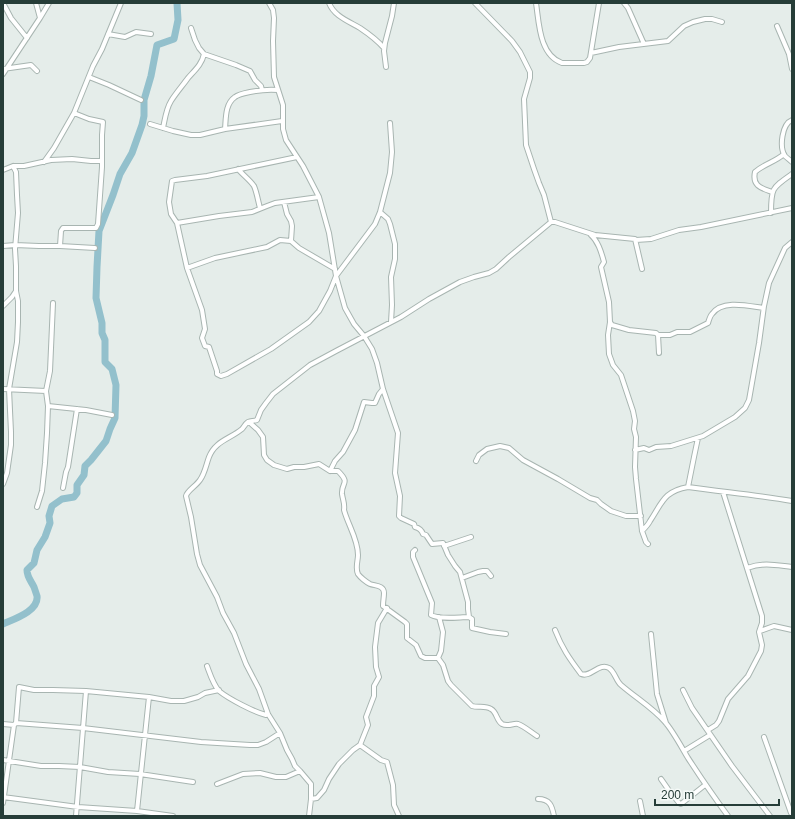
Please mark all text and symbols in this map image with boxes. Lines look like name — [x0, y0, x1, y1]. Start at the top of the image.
scale bar — [655, 781, 779, 807]
text: 200 m — [661, 788, 694, 802]

